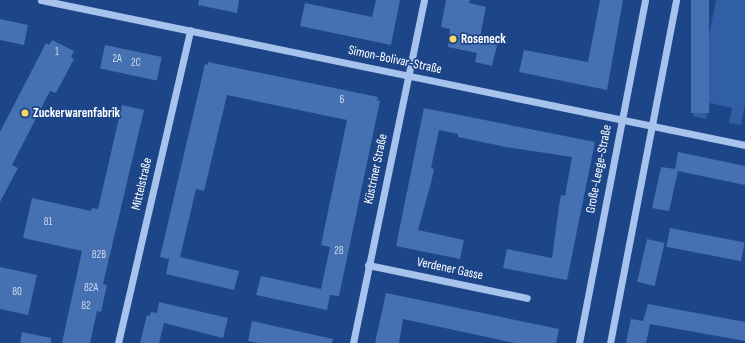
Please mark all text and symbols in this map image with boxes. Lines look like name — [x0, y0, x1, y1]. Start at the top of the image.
place label: Roseneck — [461, 31, 506, 47]
marker: Roseneck — [448, 34, 458, 44]
street label: Simon-Bolivar-Straße — [347, 42, 443, 78]
house number: 1 — [55, 45, 59, 59]
house number: 2A — [112, 52, 122, 66]
house number: 2C — [131, 56, 141, 70]
house number: 6 — [340, 93, 344, 107]
place label: Zuckerwarenfabrik — [33, 105, 120, 121]
marker: Zuckerwarenfabrik — [20, 108, 30, 118]
street label: Große-Leege-Straße — [583, 123, 615, 215]
street label: Küstriner Straße — [361, 133, 391, 205]
street label: Mittelstraße — [128, 156, 156, 212]
house number: 81 — [44, 215, 52, 229]
house number: 28 — [334, 244, 344, 258]
house number: 82B — [92, 248, 106, 262]
street label: Verdener Gasse — [415, 254, 485, 284]
house number: 82A — [84, 281, 98, 295]
house number: 80 — [12, 285, 22, 299]
house number: 82 — [81, 299, 91, 313]

